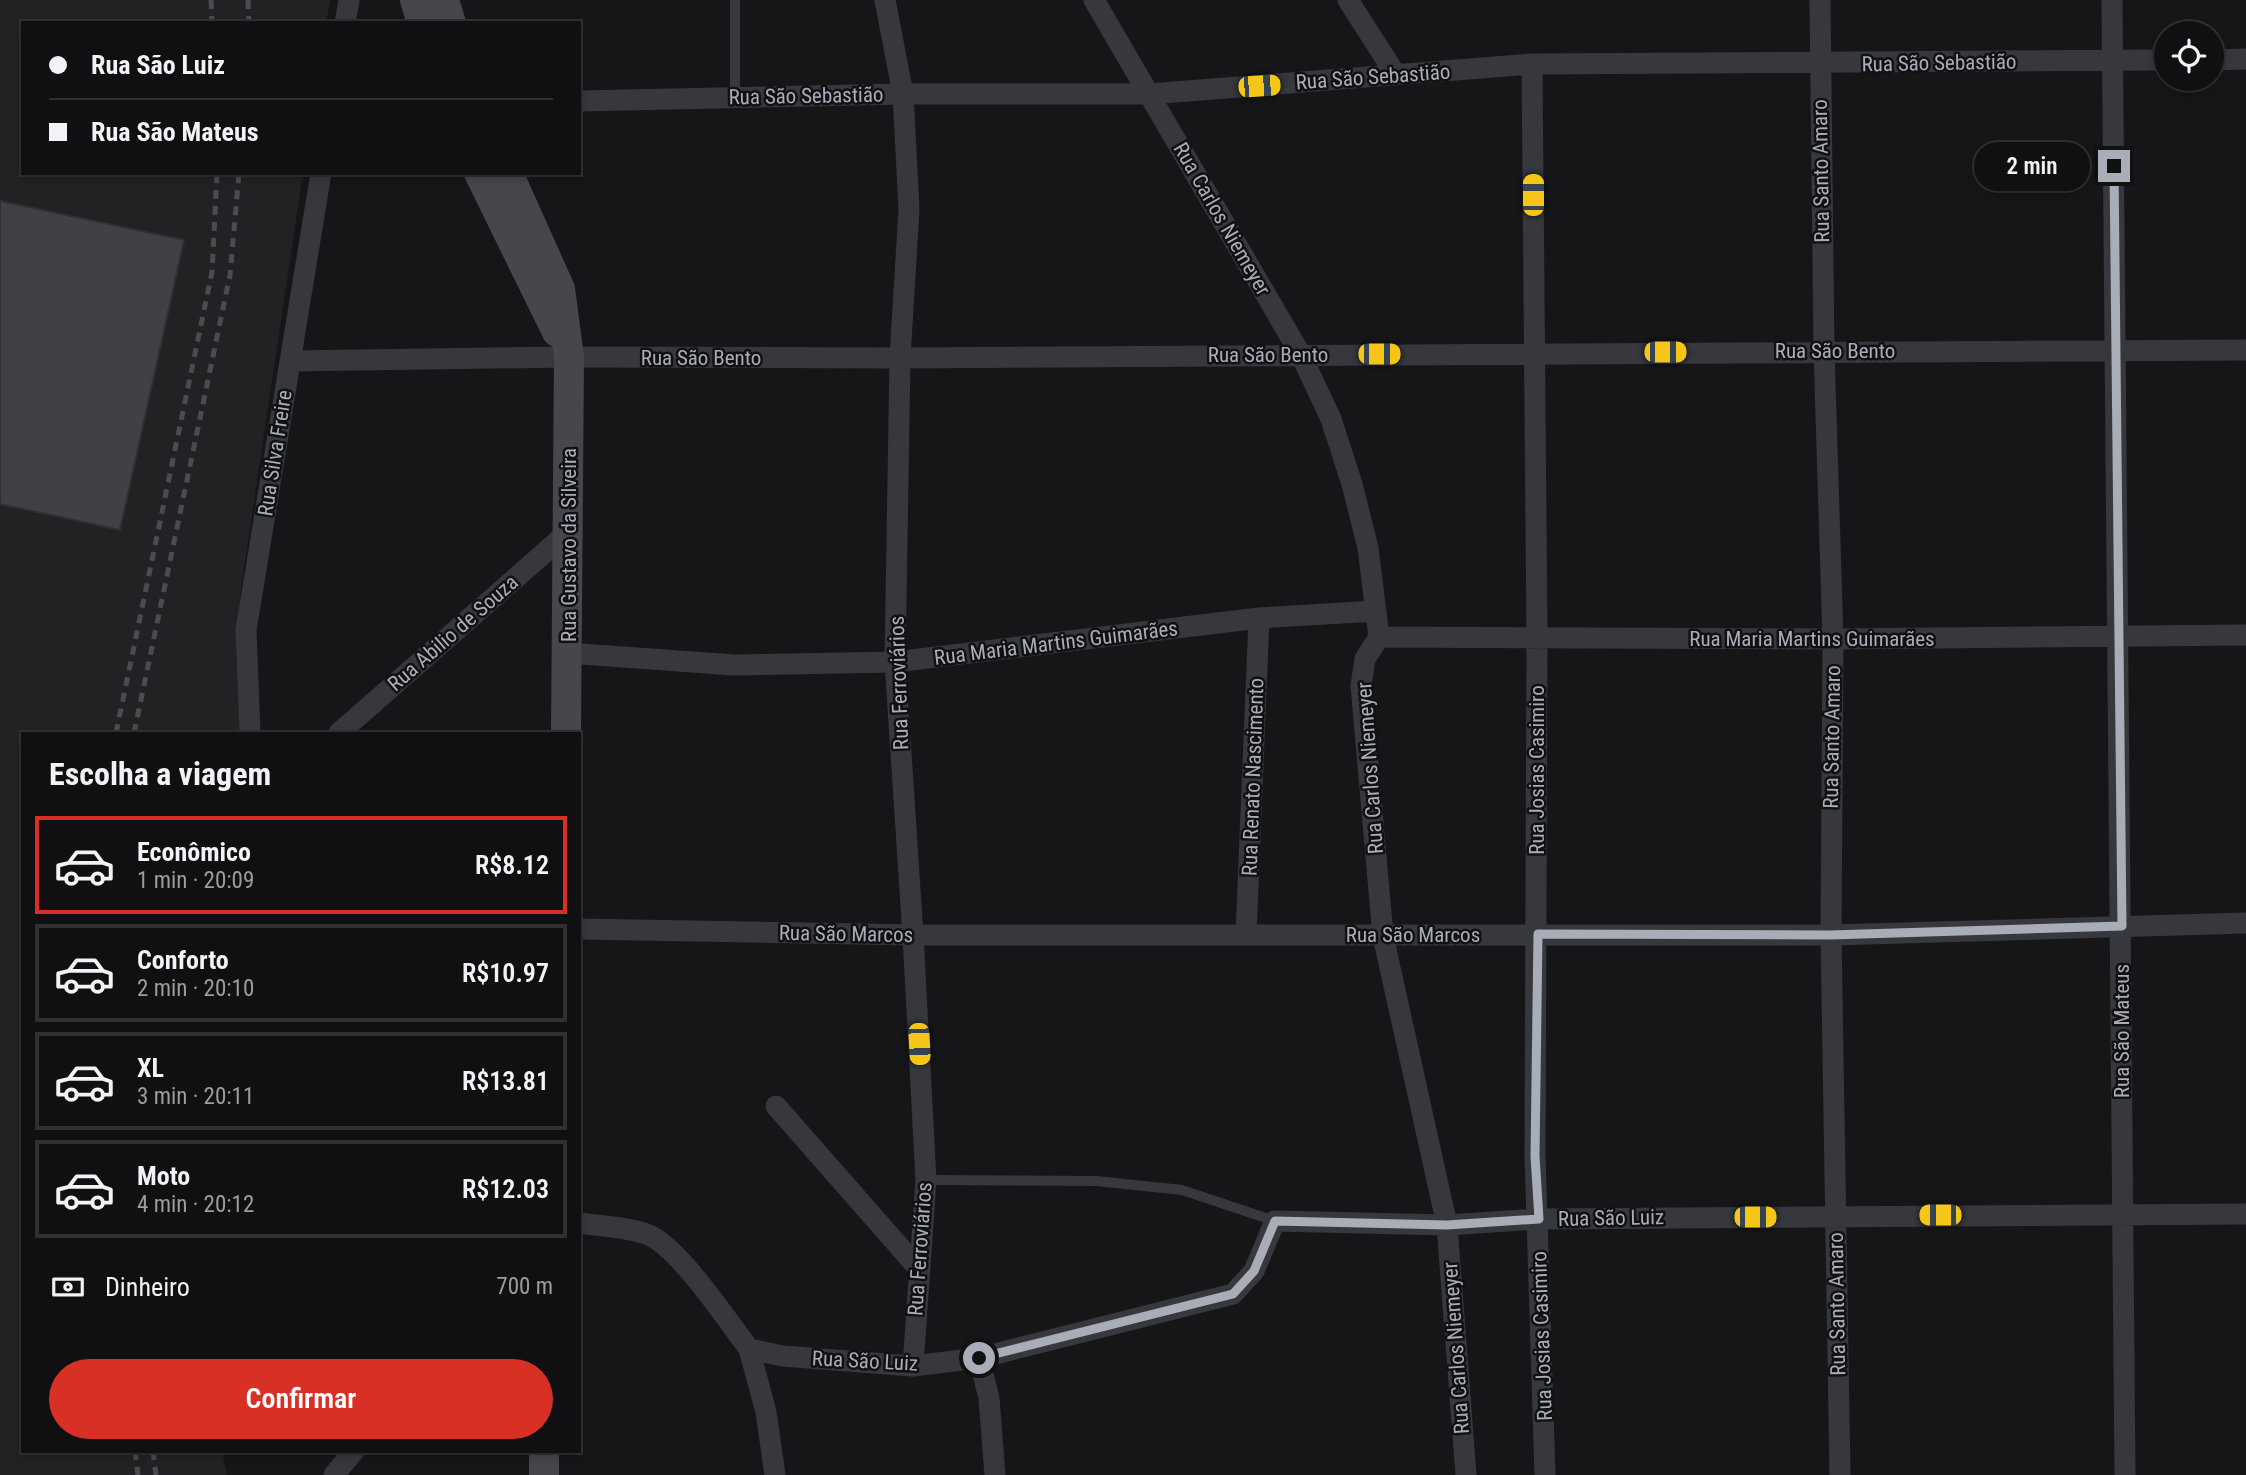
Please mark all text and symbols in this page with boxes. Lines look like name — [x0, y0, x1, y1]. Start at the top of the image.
map controls — [2154, 21, 2224, 91]
button: locate — [2154, 21, 2224, 91]
text: Rua São Luiz — [91, 50, 225, 80]
street label: Rua São Sebastião — [1861, 50, 2017, 76]
street label: Rua São Sebastião — [1295, 60, 1451, 94]
car — [1238, 74, 1281, 98]
street label: Rua São Sebastião — [728, 83, 884, 109]
street label: Rua Santo Amaro — [1808, 99, 1834, 243]
text: Rua São Mateus — [91, 117, 259, 147]
street label: Rua Carlos Niemeyer — [1169, 138, 1275, 300]
callout: 2 min — [1974, 142, 2090, 190]
route end — [2098, 150, 2130, 182]
text: 2 min — [2007, 153, 2057, 180]
car — [1523, 174, 1544, 216]
street label: Rua São Bento — [1775, 339, 1895, 363]
car — [1645, 342, 1687, 363]
street label: Rua São Bento — [1208, 343, 1328, 367]
car — [1359, 344, 1401, 365]
street label: Rua São Bento — [641, 346, 761, 370]
street label: Rua Silva Freire — [253, 388, 297, 518]
street label: Rua Gustavo da Silveira — [557, 448, 581, 642]
street label: Rua Abilio de Souza — [383, 570, 523, 696]
street label: Rua Ferroviários — [885, 616, 913, 750]
street label: Rua Maria Martins Guimarães — [933, 616, 1179, 670]
street label: Rua Maria Martins Guimarães — [1689, 627, 1935, 651]
street label: Rua Santo Amaro — [1819, 665, 1845, 809]
street label: Rua Renato Nascimento — [1238, 677, 1268, 877]
street label: Rua Carlos Niemeyer — [1352, 681, 1388, 855]
street label: Rua Josias Casimiro — [1525, 685, 1549, 855]
text: Escolha a viagem — [49, 755, 271, 793]
icon: car — [53, 834, 116, 897]
text: Econômico — [137, 837, 251, 867]
text: R$8.12 — [475, 850, 549, 880]
text: 1 min · 20:09 — [137, 867, 254, 894]
street label: Rua São Marcos — [779, 921, 913, 947]
street label: Rua São Marcos — [1346, 923, 1480, 947]
icon: car — [53, 942, 116, 1005]
text: Conforto — [137, 945, 229, 975]
text: R$10.97 — [462, 958, 549, 988]
street label: Rua São Mateus — [2110, 964, 2134, 1098]
text: 2 min · 20:10 — [137, 975, 254, 1002]
car — [908, 1022, 931, 1066]
icon: car — [53, 1050, 116, 1113]
text: XL — [137, 1053, 164, 1083]
text: R$13.81 — [462, 1066, 549, 1096]
text: 3 min · 20:11 — [137, 1083, 254, 1110]
icon: car — [53, 1158, 116, 1221]
text: Moto — [137, 1161, 190, 1191]
text: R$12.03 — [462, 1174, 549, 1204]
street label: Rua Ferroviários — [903, 1181, 937, 1317]
text: 4 min · 20:12 — [137, 1191, 254, 1218]
street label: Rua São Luiz — [1558, 1205, 1664, 1231]
car — [1920, 1205, 1962, 1226]
car — [1735, 1207, 1777, 1228]
street label: Rua Santo Amaro — [1824, 1232, 1850, 1376]
street label: Rua Josias Casimiro — [1527, 1251, 1557, 1421]
street label: Rua Carlos Niemeyer — [1438, 1261, 1474, 1435]
icon: cash — [49, 1268, 87, 1306]
text: Dinheiro — [105, 1272, 190, 1302]
text: 700 m — [496, 1273, 553, 1300]
route start — [963, 1342, 995, 1374]
street label: Rua São Luiz — [811, 1346, 919, 1376]
button: Confirmar — [49, 1359, 553, 1439]

